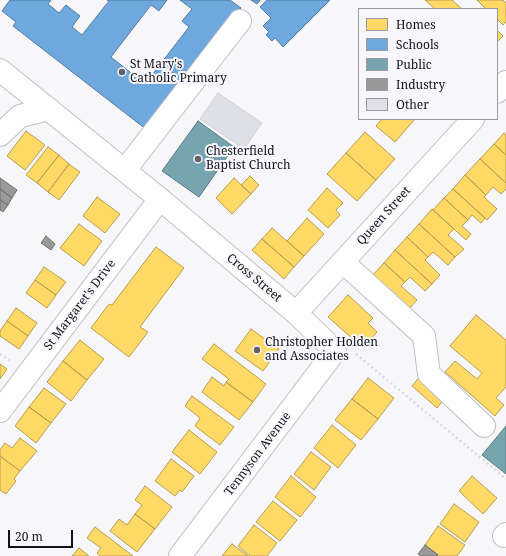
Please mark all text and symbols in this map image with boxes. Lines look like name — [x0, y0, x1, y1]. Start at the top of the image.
legend — [358, 8, 498, 120]
text: Homes — [396, 16, 436, 33]
text: Schools — [396, 36, 439, 53]
text: Public — [396, 56, 432, 73]
place label: St Mary's Catholic Primary — [130, 58, 227, 86]
marker: St Mary's Catholic Primary — [117, 67, 127, 77]
text: Industry — [396, 76, 445, 93]
text: Other — [396, 96, 429, 113]
place label: Chesterfield Baptist Church — [206, 145, 291, 173]
marker: Chesterfield Baptist Church — [193, 154, 203, 164]
street label: Queen Street — [354, 184, 414, 248]
street label: Cross Street — [224, 251, 284, 305]
street label: St Margaret's Drive — [41, 257, 119, 353]
place label: Christopher Holden and Associates — [265, 336, 378, 364]
marker: Christopher Holden and Associates — [252, 345, 262, 355]
street label: Tennyson Avenue — [222, 409, 294, 499]
scale bar — [10, 522, 75, 548]
text: 20 m — [15, 528, 43, 545]

